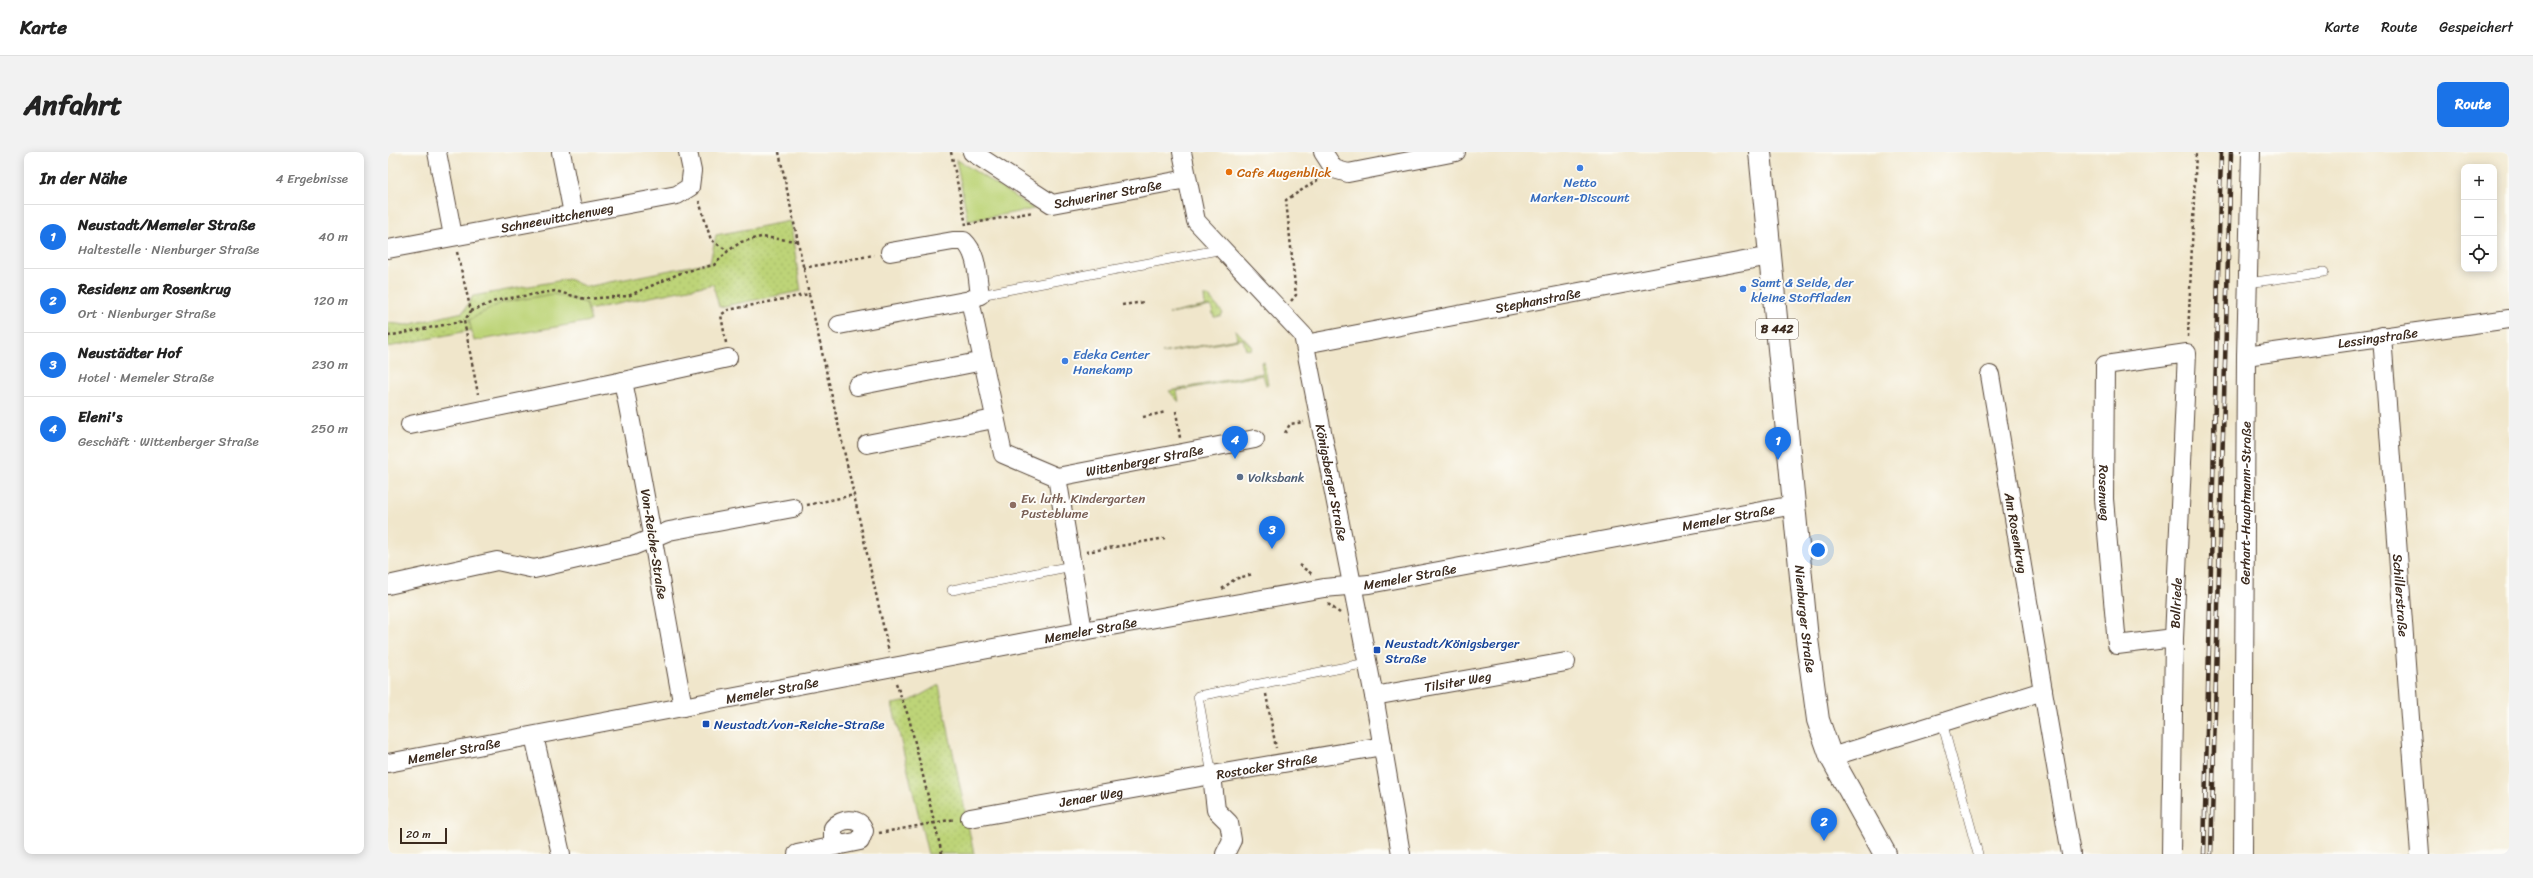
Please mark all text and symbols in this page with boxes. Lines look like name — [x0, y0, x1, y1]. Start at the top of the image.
text: Karte — [20, 11, 67, 44]
text: Karte — [2325, 15, 2359, 40]
text: Route — [2381, 15, 2417, 40]
text: Gespeichert — [2439, 15, 2513, 40]
text: Anfahrt — [24, 80, 122, 129]
button: Route — [2437, 82, 2509, 127]
place label: Cafe Augenblick — [1237, 161, 1331, 184]
text: In der Nähe — [40, 163, 127, 193]
marker: Netto Marken-Discount — [1575, 163, 1585, 173]
map controls — [2461, 164, 2497, 272]
button: + — [2461, 164, 2497, 200]
text: 4 Ergebnisse — [276, 167, 348, 190]
marker: Cafe Augenblick — [1224, 167, 1234, 177]
place label: Netto Marken-Discount — [1530, 171, 1630, 209]
street label: Schweriner Straße — [1052, 172, 1164, 215]
street label: Schneewittchenweg — [499, 196, 616, 239]
button: − — [2461, 200, 2497, 236]
text: Neustadt/Memeler Straße — [78, 212, 255, 238]
text: 1 — [50, 225, 56, 248]
text: 40 m — [318, 225, 348, 248]
button: locate — [2461, 236, 2497, 272]
text: Haltestelle · Nienburger Straße — [78, 238, 259, 261]
place label: Samt & Seide, der kleine Stoffladen — [1751, 271, 1854, 309]
text: Residenz am Rosenkrug — [78, 276, 231, 302]
street label: Stephanstraße — [1493, 281, 1583, 319]
marker: Samt & Seide, der kleine Stoffladen — [1738, 284, 1748, 294]
text: 2 — [49, 289, 57, 312]
text: 120 m — [313, 289, 348, 312]
text: Ort · Nienburger Straße — [78, 302, 216, 325]
road number: B 442 — [1756, 319, 1798, 339]
street label: Lessingstraße — [2336, 320, 2420, 354]
text: Neustädter Hof — [78, 340, 182, 366]
place label: Edeka Center Hanekamp — [1073, 343, 1150, 381]
text: 3 — [49, 353, 57, 376]
text: 230 m — [312, 353, 348, 376]
marker: Edeka Center Hanekamp — [1060, 356, 1070, 366]
text: Hotel · Memeler Straße — [78, 366, 214, 389]
text: Eleni's — [78, 404, 122, 430]
text: 4 — [49, 417, 57, 440]
text: 250 m — [311, 417, 348, 440]
street label: Gerhart-Hauptmann-Straße — [2233, 421, 2257, 585]
street label: Königsberger Straße — [1309, 422, 1355, 543]
pin: 4 — [1222, 426, 1248, 459]
pin: 1 — [1765, 427, 1791, 460]
text: Geschäft · Wittenberger Straße — [78, 430, 259, 453]
street label: Wittenberger Straße — [1084, 438, 1205, 483]
street label: Rosenweg — [2093, 465, 2117, 522]
place label: Volksbank — [1248, 466, 1305, 489]
marker: Volksbank — [1235, 472, 1245, 482]
street label: Von-Reiche-Straße — [634, 487, 674, 601]
place label: Ev. luth. Kindergarten Pusteblume — [1021, 487, 1145, 525]
street label: Am Rosenkrug — [1997, 490, 2035, 576]
street label: Memeler Straße — [1680, 497, 1777, 537]
marker: Ev. luth. Kindergarten Pusteblume — [1008, 500, 1018, 510]
pin: 3 — [1259, 516, 1285, 549]
your location — [1808, 540, 1828, 560]
street label: Schillerstraße — [2387, 553, 2416, 638]
street label: Memeler Straße — [1363, 556, 1459, 596]
street label: Nienburger Straße — [1788, 564, 1823, 674]
street label: Bollriede — [2163, 577, 2188, 629]
street label: Memeler Straße — [1042, 610, 1139, 650]
place label: Neustadt/Königsberger Straße — [1385, 632, 1520, 670]
marker: Neustadt/Königsberger Straße — [1372, 645, 1382, 655]
street label: Tilsiter Weg — [1422, 664, 1493, 698]
street label: Memeler Straße — [724, 670, 821, 710]
place label: Neustadt/von-Reiche-Straße — [714, 713, 885, 736]
marker: Neustadt/von-Reiche-Straße — [701, 719, 711, 729]
street label: Memeler Straße — [405, 730, 503, 771]
street label: Rostocker Straße — [1214, 746, 1319, 786]
street label: Jenaer Weg — [1056, 779, 1125, 814]
pin: 2 — [1811, 808, 1837, 841]
text: 20 m — [406, 825, 431, 844]
scale bar — [400, 826, 447, 845]

